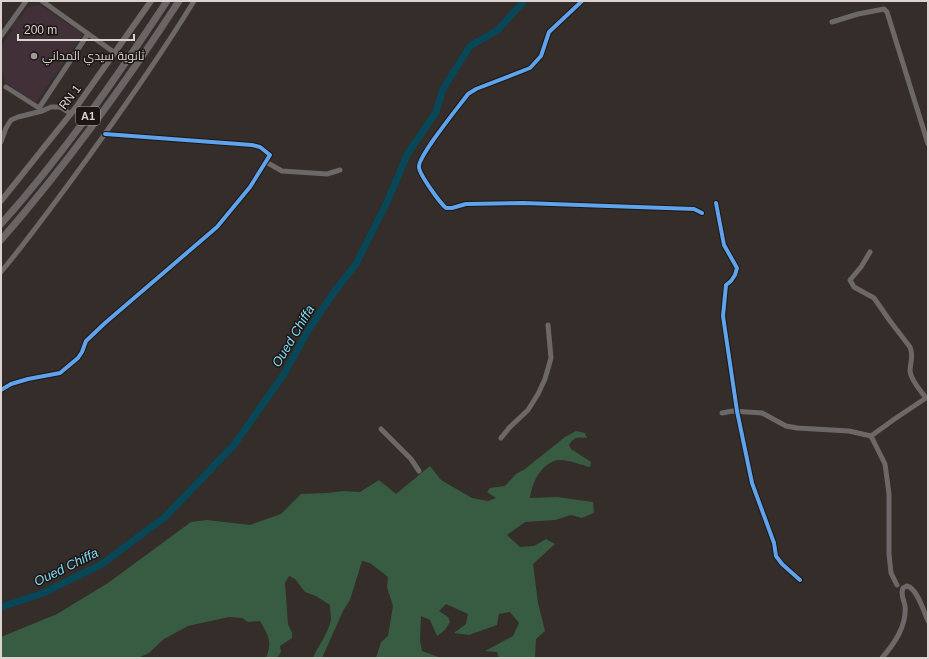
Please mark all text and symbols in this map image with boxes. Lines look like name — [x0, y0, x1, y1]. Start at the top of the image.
scale bar — [18, 16, 134, 42]
text: 200 m — [24, 23, 57, 37]
place label: ثانوية سيدي المداني — [42, 49, 145, 66]
marker: ثانوية سيدي المداني — [29, 51, 39, 61]
street label: RN 1 — [56, 82, 84, 112]
road number: A1 — [76, 107, 100, 125]
water label: Oued Chiffa — [269, 302, 317, 370]
water label: Oued Chiffa — [32, 545, 100, 589]

